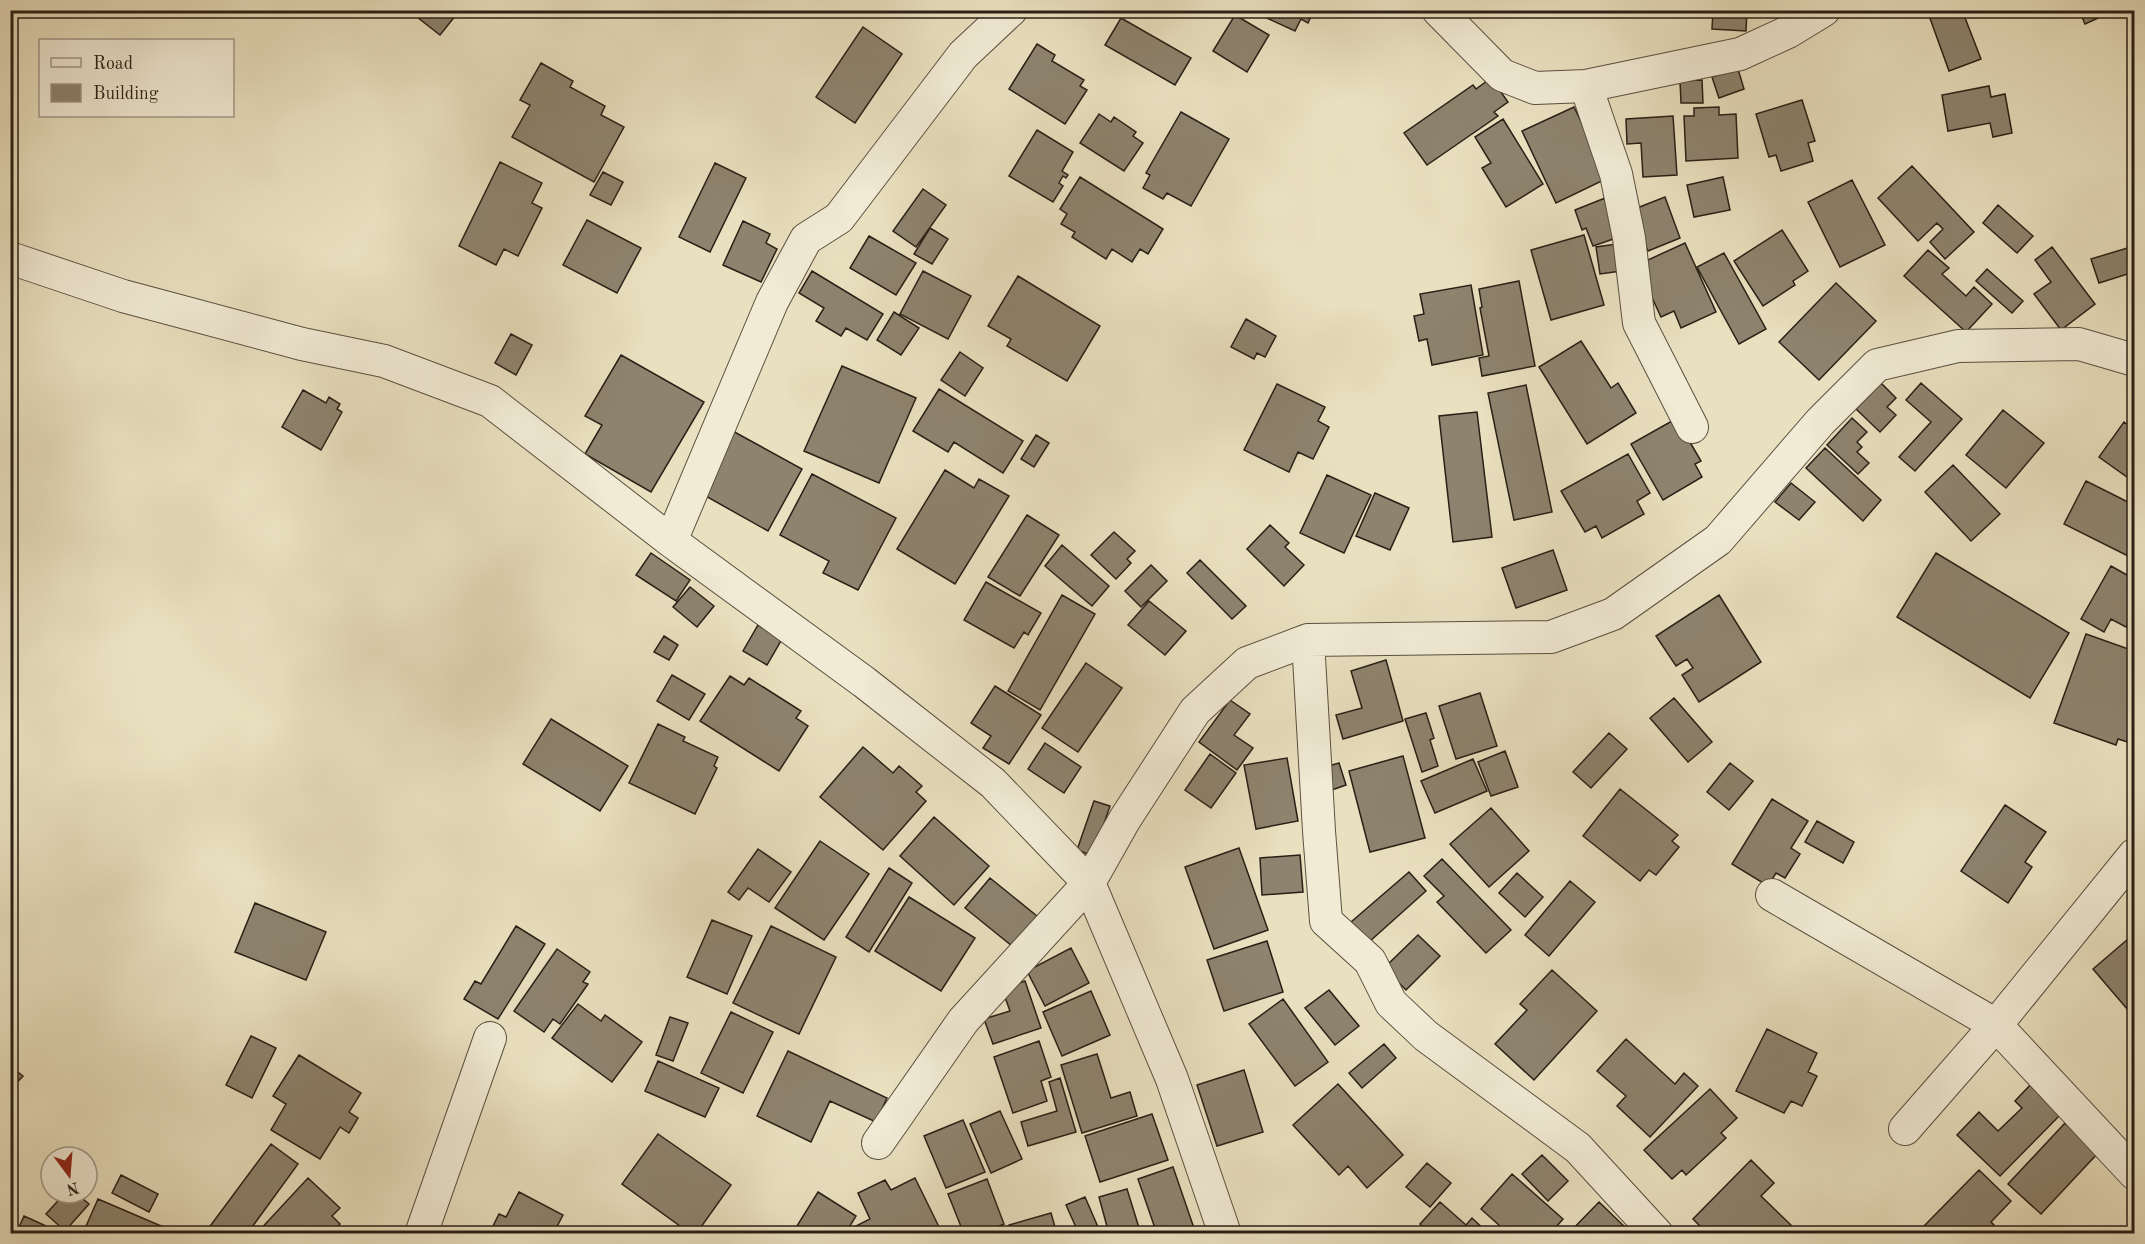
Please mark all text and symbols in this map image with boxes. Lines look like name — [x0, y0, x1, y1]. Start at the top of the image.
legend — [39, 39, 234, 117]
text: Road — [93, 55, 133, 73]
text: Building — [93, 85, 159, 103]
north arrow — [39, 1145, 99, 1205]
text: N — [64, 1178, 81, 1197]

